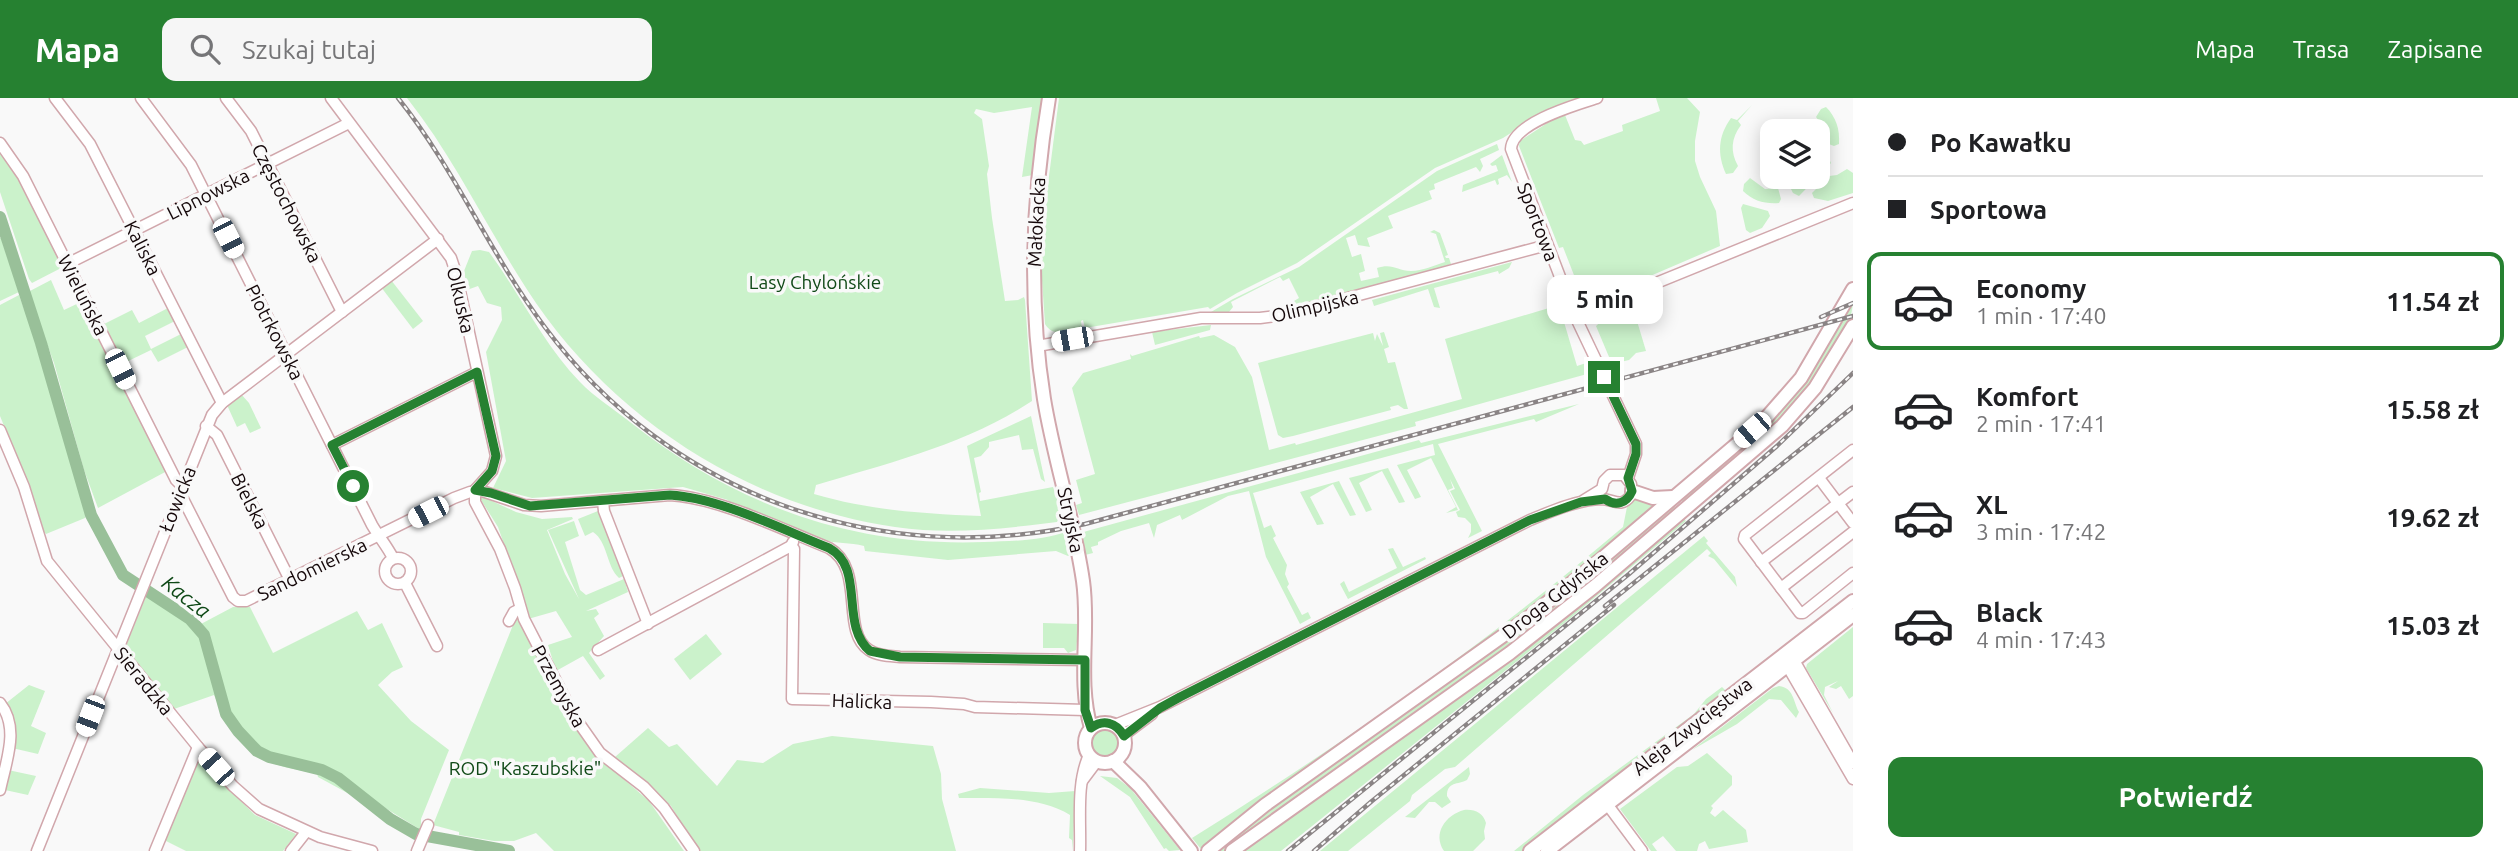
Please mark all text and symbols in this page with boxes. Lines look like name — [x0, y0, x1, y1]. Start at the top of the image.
search box — [162, 18, 652, 81]
icon: search — [186, 30, 224, 68]
text: Mapa — [35, 31, 120, 68]
text: Szukaj tutaj — [242, 35, 376, 64]
text: Mapa — [2195, 36, 2255, 63]
text: Trasa — [2293, 36, 2349, 63]
text: Zapisane — [2387, 36, 2483, 63]
map controls — [1760, 119, 1830, 189]
button: layers — [1760, 119, 1830, 189]
text: Po Kawałku — [1930, 128, 2072, 157]
street label: Częstochowska — [248, 140, 326, 266]
street label: Lipnowska — [163, 164, 253, 224]
street label: Małokacka — [1023, 176, 1049, 268]
street label: Sportowa — [1513, 180, 1563, 264]
text: Sportowa — [1930, 195, 2047, 224]
car — [210, 215, 247, 261]
street label: Kaliska — [120, 217, 166, 279]
street label: Wieluńska — [53, 251, 113, 339]
street label: Olkuska — [443, 265, 479, 335]
icon: car — [1892, 270, 1955, 333]
park label: Lasy Chylońskie — [749, 271, 881, 293]
text: Economy — [1976, 274, 2086, 303]
callout: 5 min — [1546, 275, 1662, 324]
street label: Piotrkowska — [241, 280, 309, 384]
street label: Olimpijska — [1269, 285, 1361, 327]
text: 5 min — [1576, 287, 1634, 312]
text: 11.54 zł — [2386, 287, 2479, 316]
text: 1 min · 17:40 — [1976, 303, 2107, 328]
car — [1050, 325, 1095, 353]
car — [102, 346, 139, 392]
route end — [1588, 361, 1620, 393]
icon: car — [1892, 378, 1955, 441]
text: Komfort — [1976, 382, 2079, 411]
text: 15.58 zł — [2386, 395, 2479, 424]
car — [1730, 408, 1775, 452]
text: 2 min · 17:41 — [1976, 411, 2107, 436]
street label: Łowicka — [154, 463, 200, 535]
street label: Bielska — [227, 469, 273, 533]
route start — [337, 470, 369, 502]
street label: Stryjska — [1053, 485, 1089, 555]
icon: car — [1892, 486, 1955, 549]
text: XL — [1976, 490, 2007, 519]
car — [405, 493, 452, 531]
text: 19.62 zł — [2386, 503, 2479, 532]
text: 3 min · 17:42 — [1976, 519, 2107, 544]
street label: Sandomierska — [254, 533, 370, 605]
street label: Droga Gdyńska — [1498, 547, 1612, 643]
water label: Kacza — [158, 570, 215, 622]
icon: car — [1892, 594, 1955, 657]
text: Black — [1976, 598, 2043, 627]
text: 15.03 zł — [2386, 611, 2479, 640]
text: 4 min · 17:43 — [1976, 627, 2107, 652]
street label: Przemyska — [527, 641, 591, 731]
street label: Sieradzka — [110, 643, 178, 719]
street label: Aleja Zwycięstwa — [1628, 673, 1756, 779]
street label: Halicka — [831, 689, 893, 713]
car — [73, 693, 108, 739]
car — [195, 744, 238, 790]
park label: ROD "Kaszubskie" — [449, 757, 601, 779]
button: Potwierdź — [1888, 757, 2483, 837]

